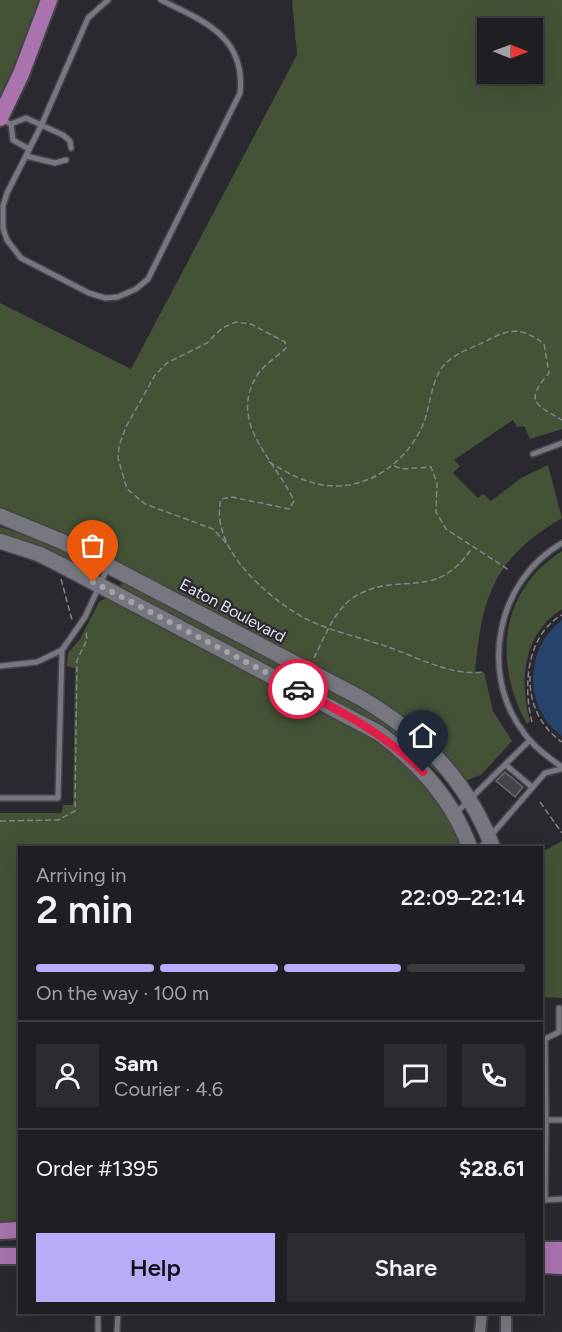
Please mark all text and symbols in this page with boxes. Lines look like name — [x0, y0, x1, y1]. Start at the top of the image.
north arrow — [477, 18, 543, 84]
map controls — [477, 18, 543, 84]
pin — [67, 520, 118, 582]
icon: bag — [76, 529, 109, 562]
street label: Eaton Boulevard — [177, 575, 289, 646]
courier — [268, 659, 328, 719]
icon: car — [282, 673, 315, 706]
pin — [397, 710, 448, 772]
icon: home — [406, 719, 439, 752]
text: Arriving in — [36, 863, 126, 887]
text: 22:09–22:14 — [400, 884, 525, 911]
text: 2 min — [36, 886, 133, 933]
text: On the way · 100 m — [36, 981, 209, 1005]
button: person — [36, 1044, 99, 1107]
button: chat — [384, 1044, 447, 1107]
button: phone — [462, 1044, 525, 1107]
text: Sam — [114, 1050, 158, 1077]
text: Courier · 4.6 — [114, 1077, 223, 1101]
text: Order #1395 — [36, 1155, 158, 1182]
text: $28.61 — [459, 1155, 525, 1182]
button: Help — [36, 1233, 275, 1302]
button: Share — [287, 1233, 525, 1302]

